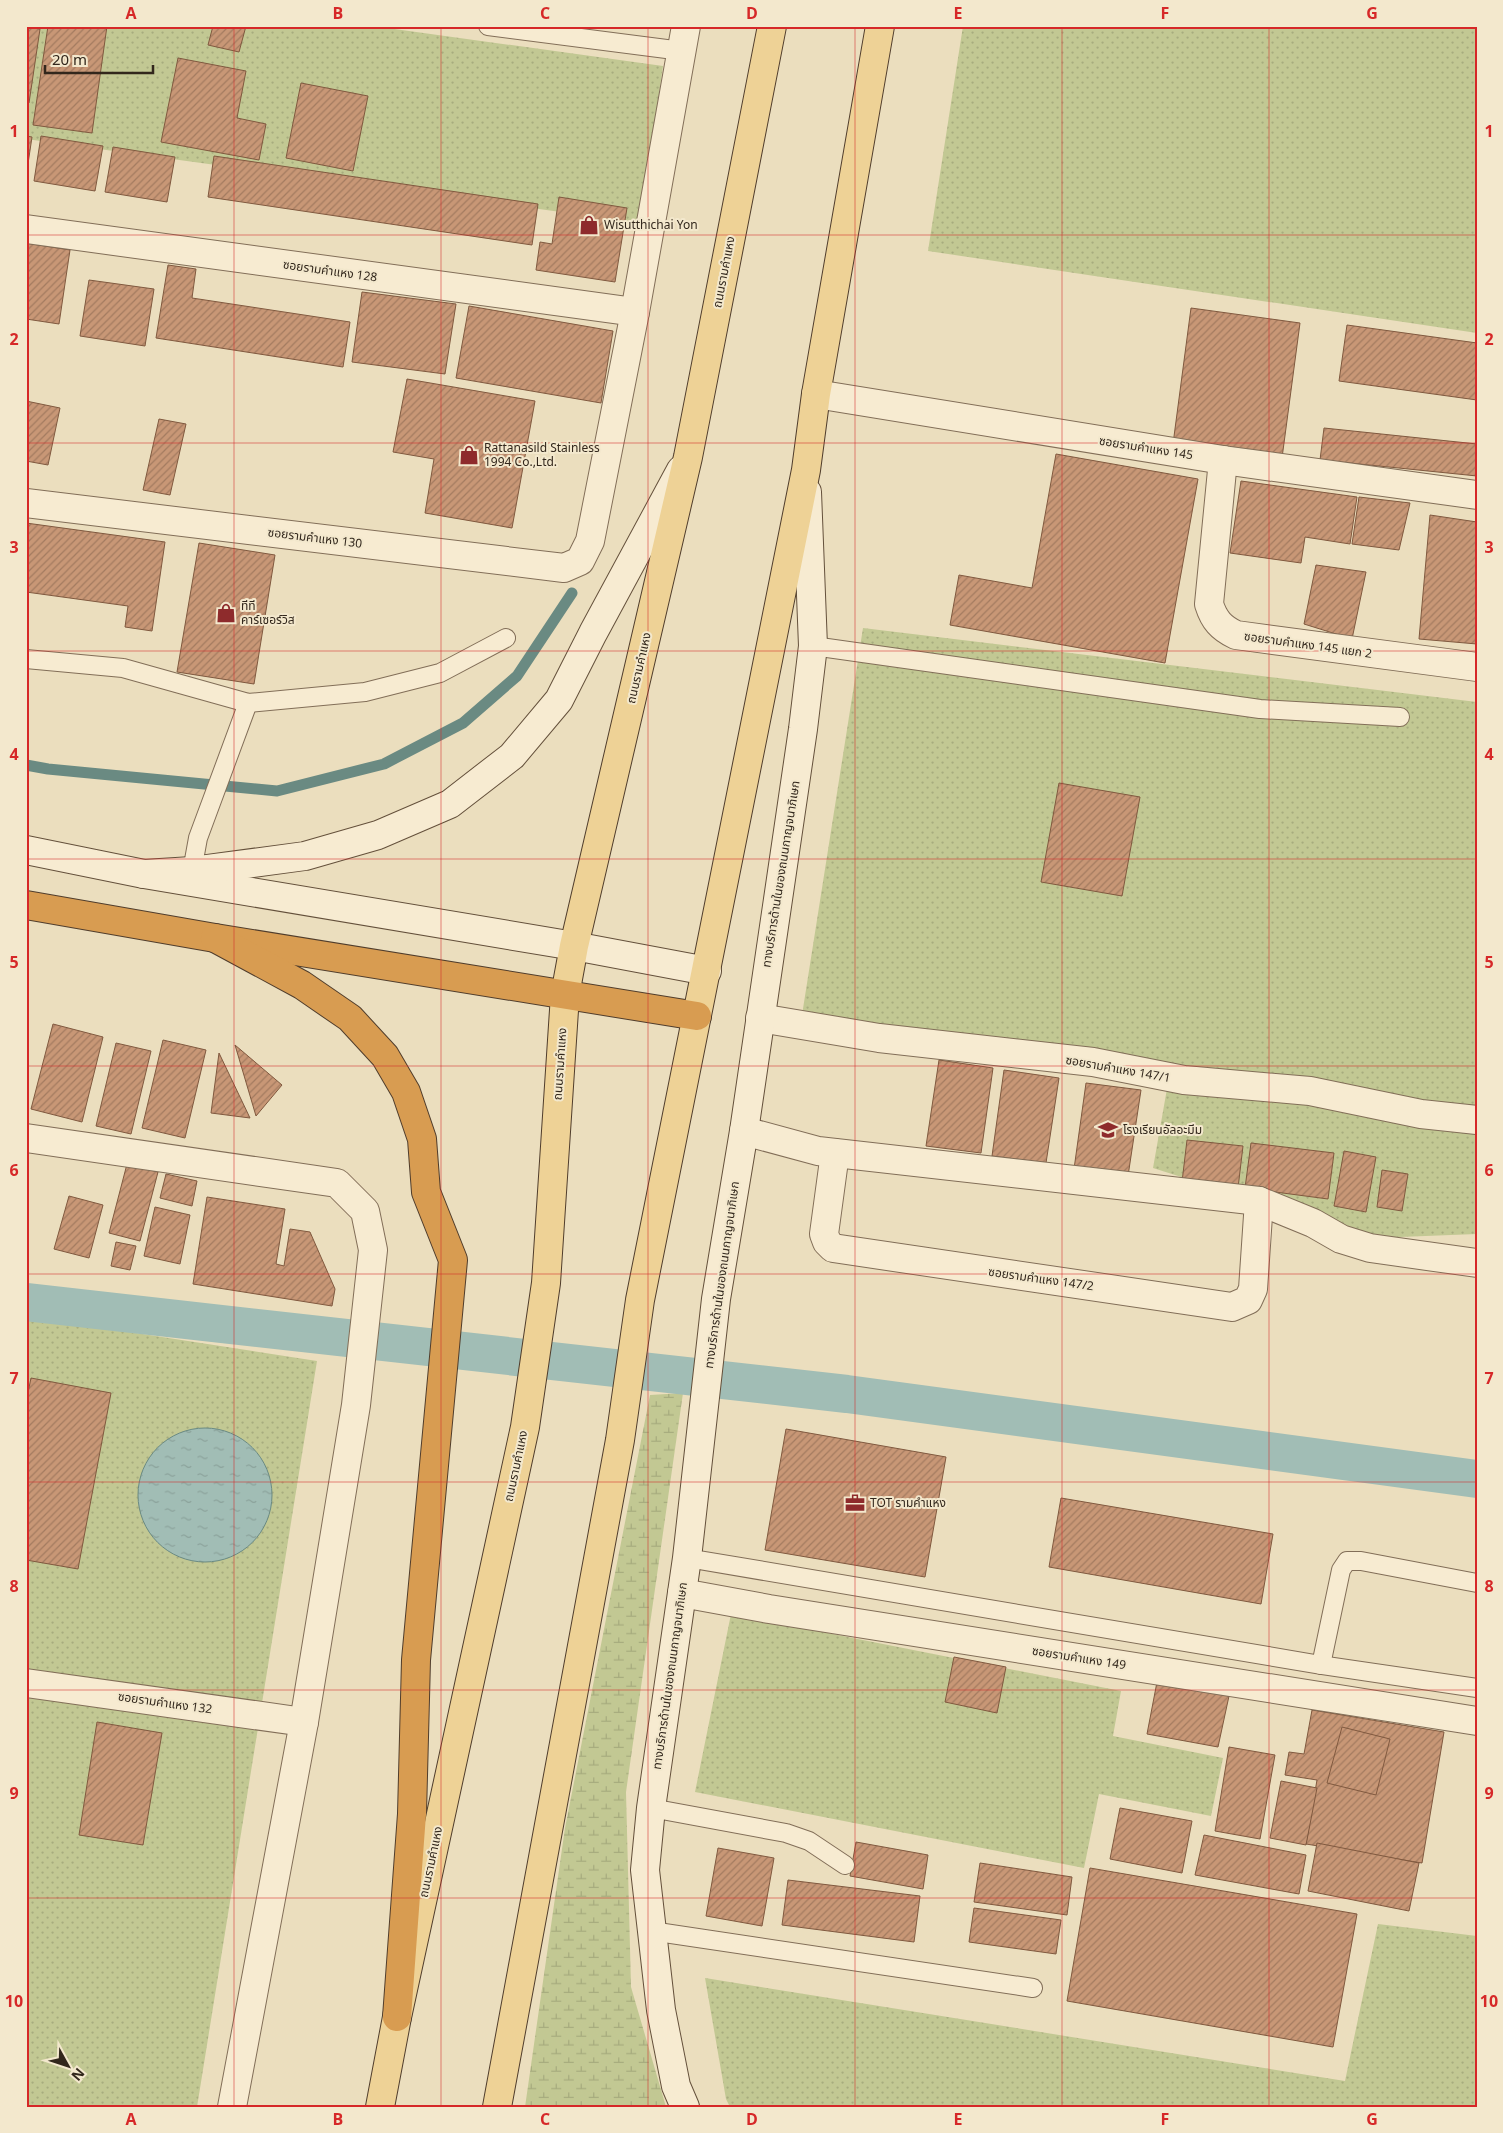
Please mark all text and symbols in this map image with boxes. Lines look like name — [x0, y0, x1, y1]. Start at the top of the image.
text: A — [125, 2, 137, 26]
text: B — [333, 2, 343, 26]
text: C — [540, 2, 550, 26]
text: D — [746, 2, 758, 26]
text: E — [954, 2, 963, 26]
text: F — [1161, 2, 1169, 26]
text: G — [1366, 2, 1378, 26]
scale bar — [45, 42, 152, 74]
text: 20 m — [52, 49, 87, 72]
text: 1 — [9, 120, 19, 144]
text: 1 — [1484, 120, 1494, 144]
shop icon: Wisutthichai Yon — [578, 214, 600, 236]
place label: Wisutthichai Yon — [604, 216, 698, 234]
street label: ถนนรามคำแหง — [708, 235, 740, 309]
street label: ซอยรามคำแหง 128 — [282, 255, 378, 287]
text: 2 — [9, 328, 19, 352]
text: 2 — [1484, 328, 1494, 352]
street label: ซอยรามคำแหง 145 — [1098, 432, 1194, 464]
place label: Rattanasild Stainless 1994 Co.,Ltd. — [484, 439, 600, 471]
shop icon: Rattanasild Stainless 1994 Co.,Ltd. — [458, 444, 480, 466]
street label: ซอยรามคำแหง 130 — [267, 523, 363, 553]
text: 3 — [9, 536, 19, 560]
text: 3 — [1484, 536, 1494, 560]
place label: ทีที คาร์เซอร์วิส — [241, 597, 295, 629]
shop icon: ทีที คาร์เซอร์วิส — [215, 602, 237, 624]
street label: ซอยรามคำแหง 145 แยก 2 — [1243, 627, 1373, 663]
street label: ถนนรามคำแหง — [622, 631, 656, 705]
text: 4 — [9, 743, 19, 767]
text: 4 — [1484, 743, 1494, 767]
street label: ทางบริการด้านในของถนนกาญจนาภิเษก — [757, 779, 805, 969]
text: 5 — [9, 951, 19, 975]
text: 5 — [1484, 951, 1494, 975]
street label: ถนนรามคำแหง — [548, 1027, 572, 1101]
street label: ซอยรามคำแหง 147/1 — [1064, 1051, 1172, 1087]
school or university icon: โรงเรียนอัลอะมีม — [1097, 1119, 1119, 1141]
place label: โรงเรียนอัลอะมีม — [1123, 1121, 1202, 1139]
text: 6 — [9, 1159, 19, 1183]
text: 6 — [1484, 1159, 1494, 1183]
street label: ทางบริการด้านในของถนนกาญจนาภิเษก — [700, 1180, 744, 1370]
street label: ซอยรามคำแหง 147/2 — [987, 1263, 1095, 1295]
text: 7 — [9, 1367, 19, 1391]
text: 7 — [1484, 1367, 1494, 1391]
street label: ถนนรามคำแหง — [500, 1429, 532, 1503]
office icon: TOT รามคำแหง — [844, 1492, 866, 1514]
place label: TOT รามคำแหง — [870, 1494, 946, 1512]
text: 8 — [9, 1575, 19, 1599]
text: 8 — [1484, 1575, 1494, 1599]
street label: ทางบริการด้านในของถนนกาญจนาภิเษก — [648, 1581, 692, 1771]
street label: ซอยรามคำแหง 149 — [1031, 1642, 1127, 1674]
street label: ซอยรามคำแหง 132 — [117, 1687, 213, 1719]
text: 9 — [9, 1782, 19, 1806]
text: 9 — [1484, 1782, 1494, 1806]
street label: ถนนรามคำแหง — [415, 1825, 447, 1899]
text: 10 — [5, 1990, 23, 2014]
text: 10 — [1480, 1990, 1498, 2014]
north arrow — [42, 2040, 92, 2090]
text: N — [66, 2063, 89, 2085]
text: A — [125, 2108, 137, 2132]
text: B — [333, 2108, 343, 2132]
text: C — [540, 2108, 550, 2132]
text: D — [746, 2108, 758, 2132]
text: E — [954, 2108, 963, 2132]
text: F — [1161, 2108, 1169, 2132]
text: G — [1366, 2108, 1378, 2132]

